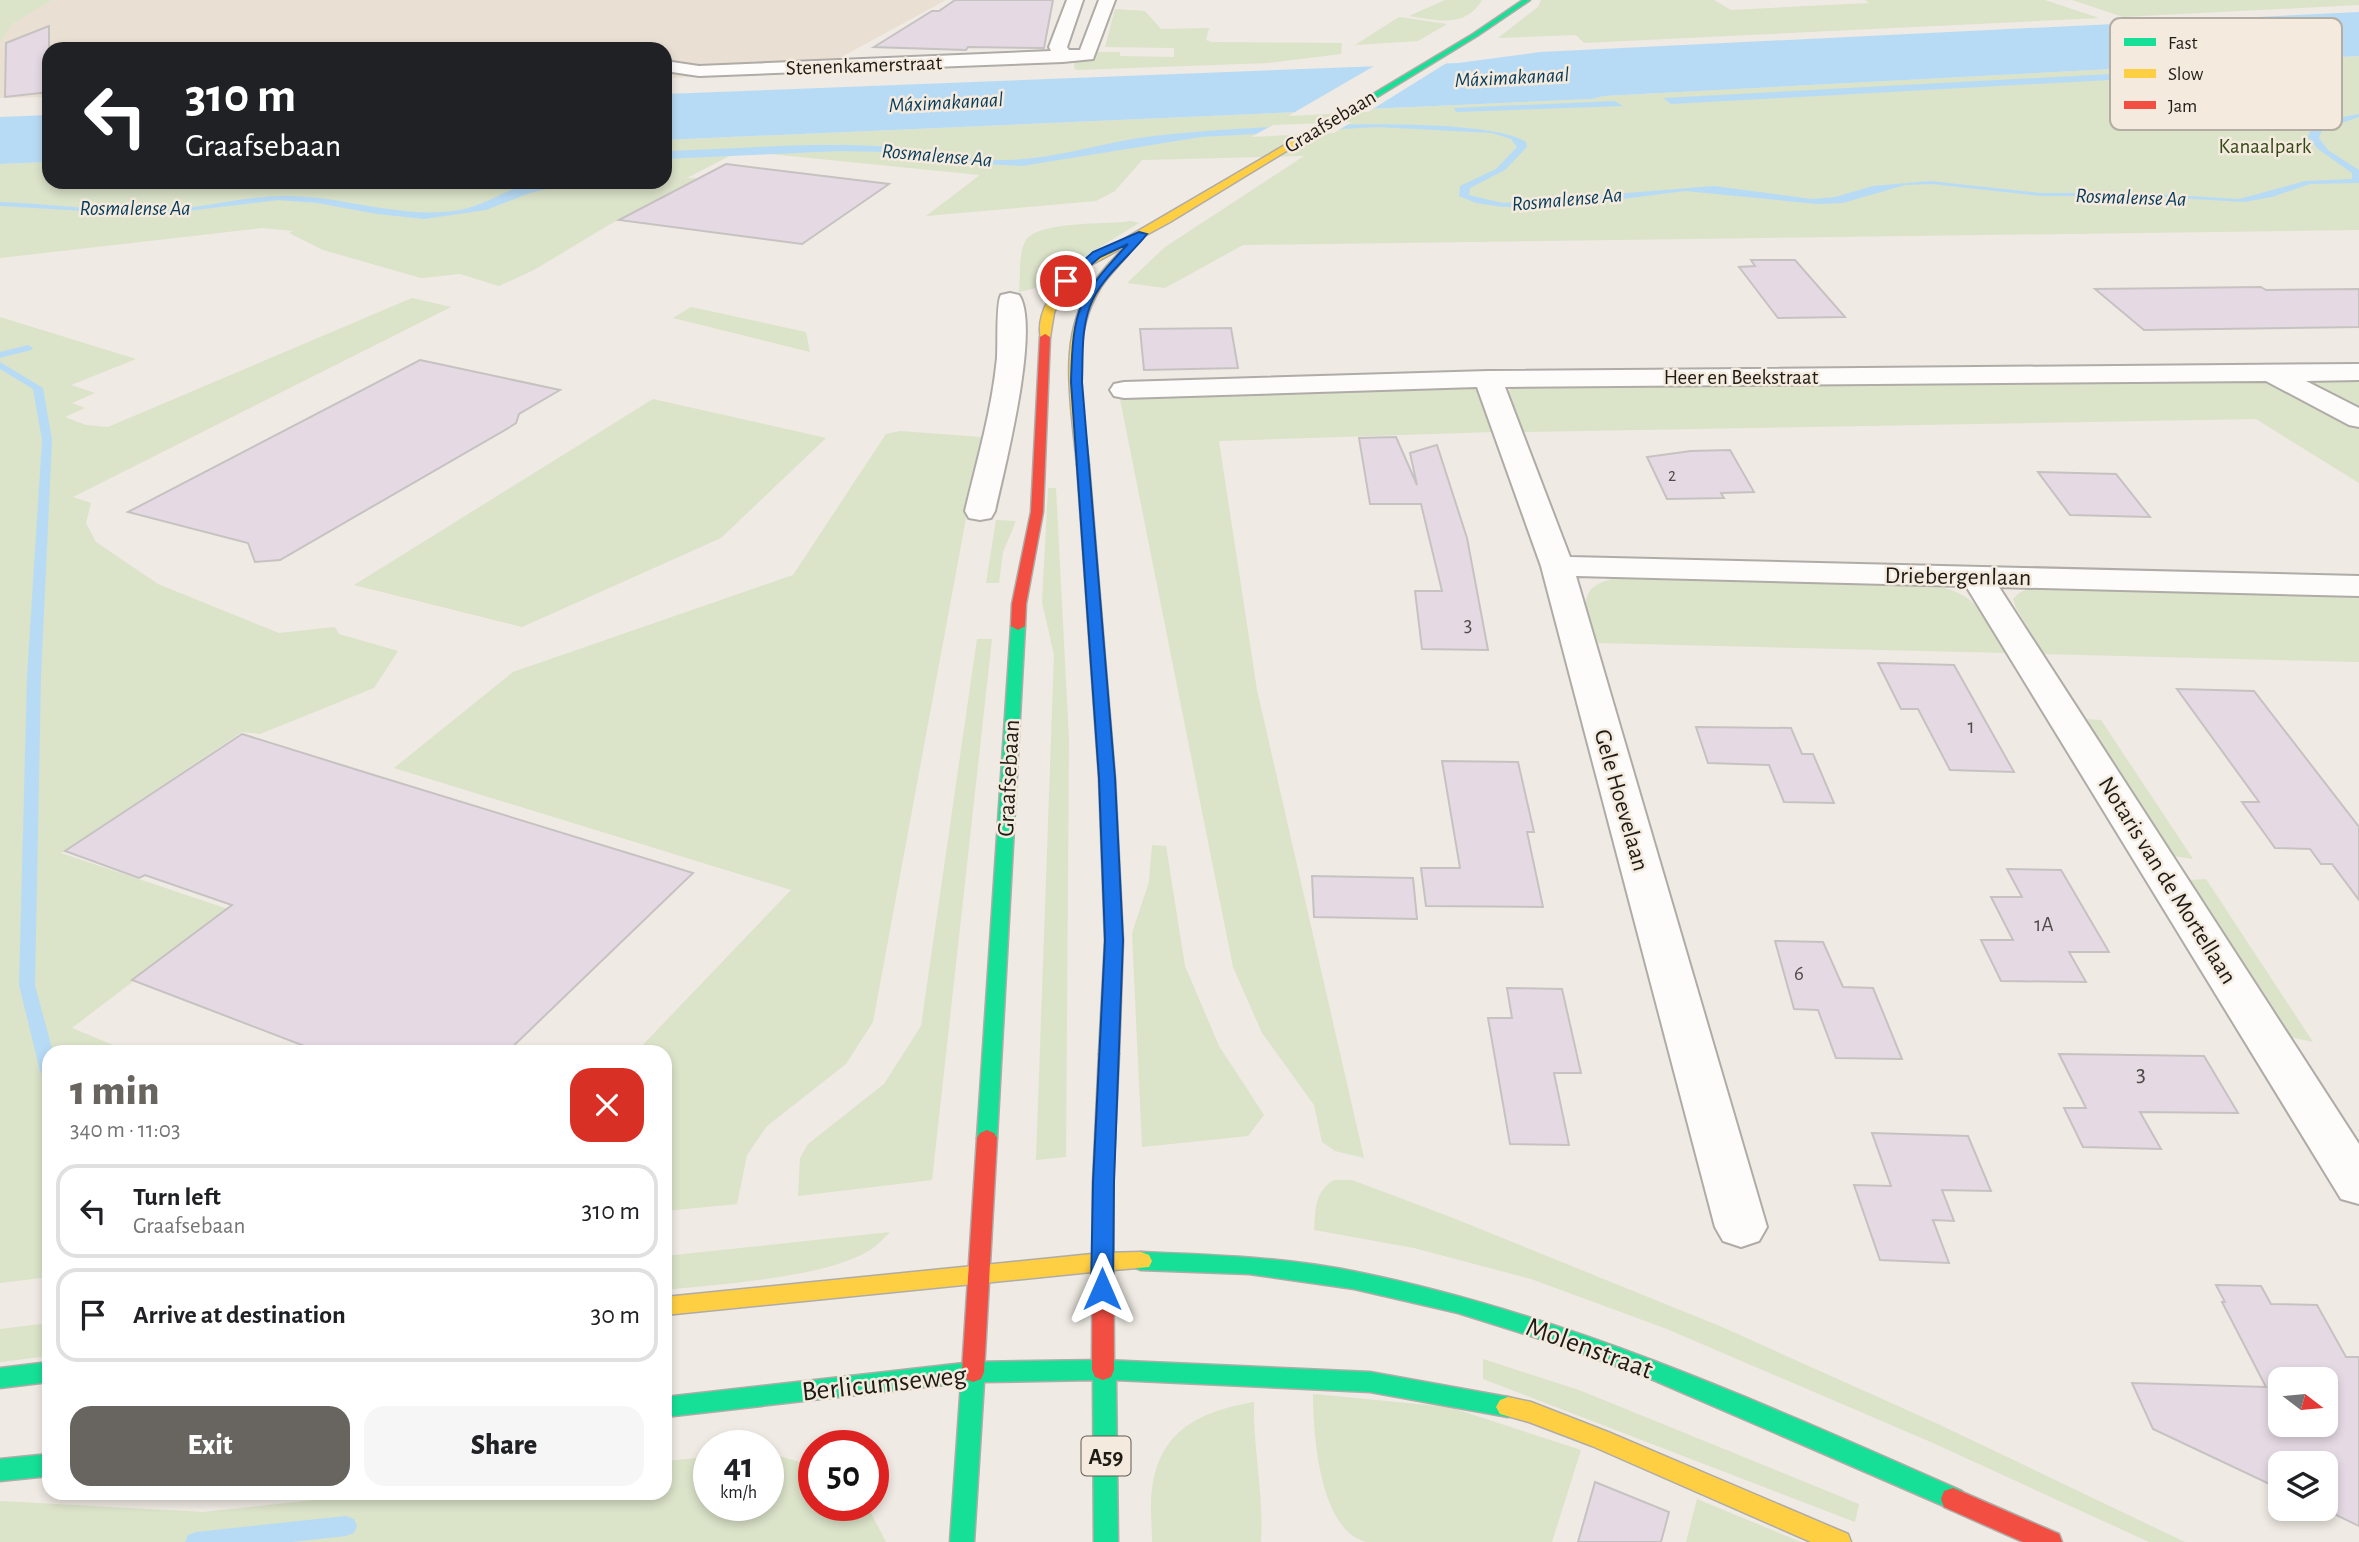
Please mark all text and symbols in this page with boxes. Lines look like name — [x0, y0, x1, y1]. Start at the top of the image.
legend — [2110, 18, 2342, 130]
text: Fast — [2168, 34, 2198, 53]
street label: Stenenkamerstraat — [785, 52, 943, 79]
water label: Máximakanaal — [1454, 64, 1570, 91]
text: Slow — [2168, 65, 2204, 84]
icon: left — [70, 70, 161, 161]
text: 310 m — [185, 72, 296, 121]
street label: Graafsebaan — [1281, 86, 1380, 157]
water label: Máximakanaal — [888, 89, 1004, 116]
text: Jam — [2168, 97, 2197, 116]
text: Graafsebaan — [185, 130, 341, 162]
park label: Kanaalpark — [2219, 136, 2312, 157]
water label: Rosmalense Aa — [881, 140, 993, 171]
water label: Rosmalense Aa — [1511, 184, 1623, 215]
water label: Rosmalense Aa — [2075, 185, 2187, 210]
water label: Rosmalense Aa — [80, 198, 190, 219]
pin — [1036, 251, 1096, 311]
icon: arrive — [1047, 262, 1085, 300]
street label: Heer en Beekstraat — [1664, 367, 1819, 388]
house number: 2 — [1668, 467, 1676, 485]
street label: Driebergenlaan — [1884, 564, 2032, 590]
house number: 3 — [1464, 614, 1472, 635]
house number: 1 — [1967, 716, 1975, 737]
street label: Graafsebaan — [994, 719, 1024, 837]
street label: Gele Hoevelaan — [1589, 727, 1653, 874]
street label: Notaris van de Mortellaan — [2094, 773, 2241, 988]
house number: 1A — [2034, 914, 2054, 935]
house number: 6 — [1794, 963, 1804, 984]
house number: 3 — [2136, 1062, 2146, 1086]
button: close — [570, 1068, 644, 1142]
text: 1 min — [70, 1070, 159, 1112]
text: 340 m · 11:03 — [70, 1119, 180, 1142]
text: Turn left — [133, 1184, 221, 1210]
icon: left — [74, 1192, 112, 1230]
text: 310 m — [582, 1198, 640, 1224]
text: Graafsebaan — [133, 1215, 245, 1238]
position arrow — [1065, 1252, 1139, 1326]
icon: arrive — [74, 1296, 112, 1334]
text: Arrive at destination — [133, 1302, 346, 1328]
text: 30 m — [590, 1302, 640, 1328]
street label: Molenstraat — [1522, 1313, 1656, 1385]
street label: Berlicumseweg — [800, 1361, 968, 1407]
north arrow — [2268, 1367, 2338, 1437]
map controls — [2268, 1367, 2338, 1521]
button: Exit — [70, 1406, 350, 1486]
button: Share — [364, 1406, 644, 1486]
speed limit sign: 50 — [798, 1430, 889, 1521]
road number: A59 — [1082, 1436, 1130, 1476]
text: 41 — [723, 1449, 754, 1484]
button: layers — [2268, 1451, 2338, 1521]
text: km/h — [720, 1484, 757, 1502]

